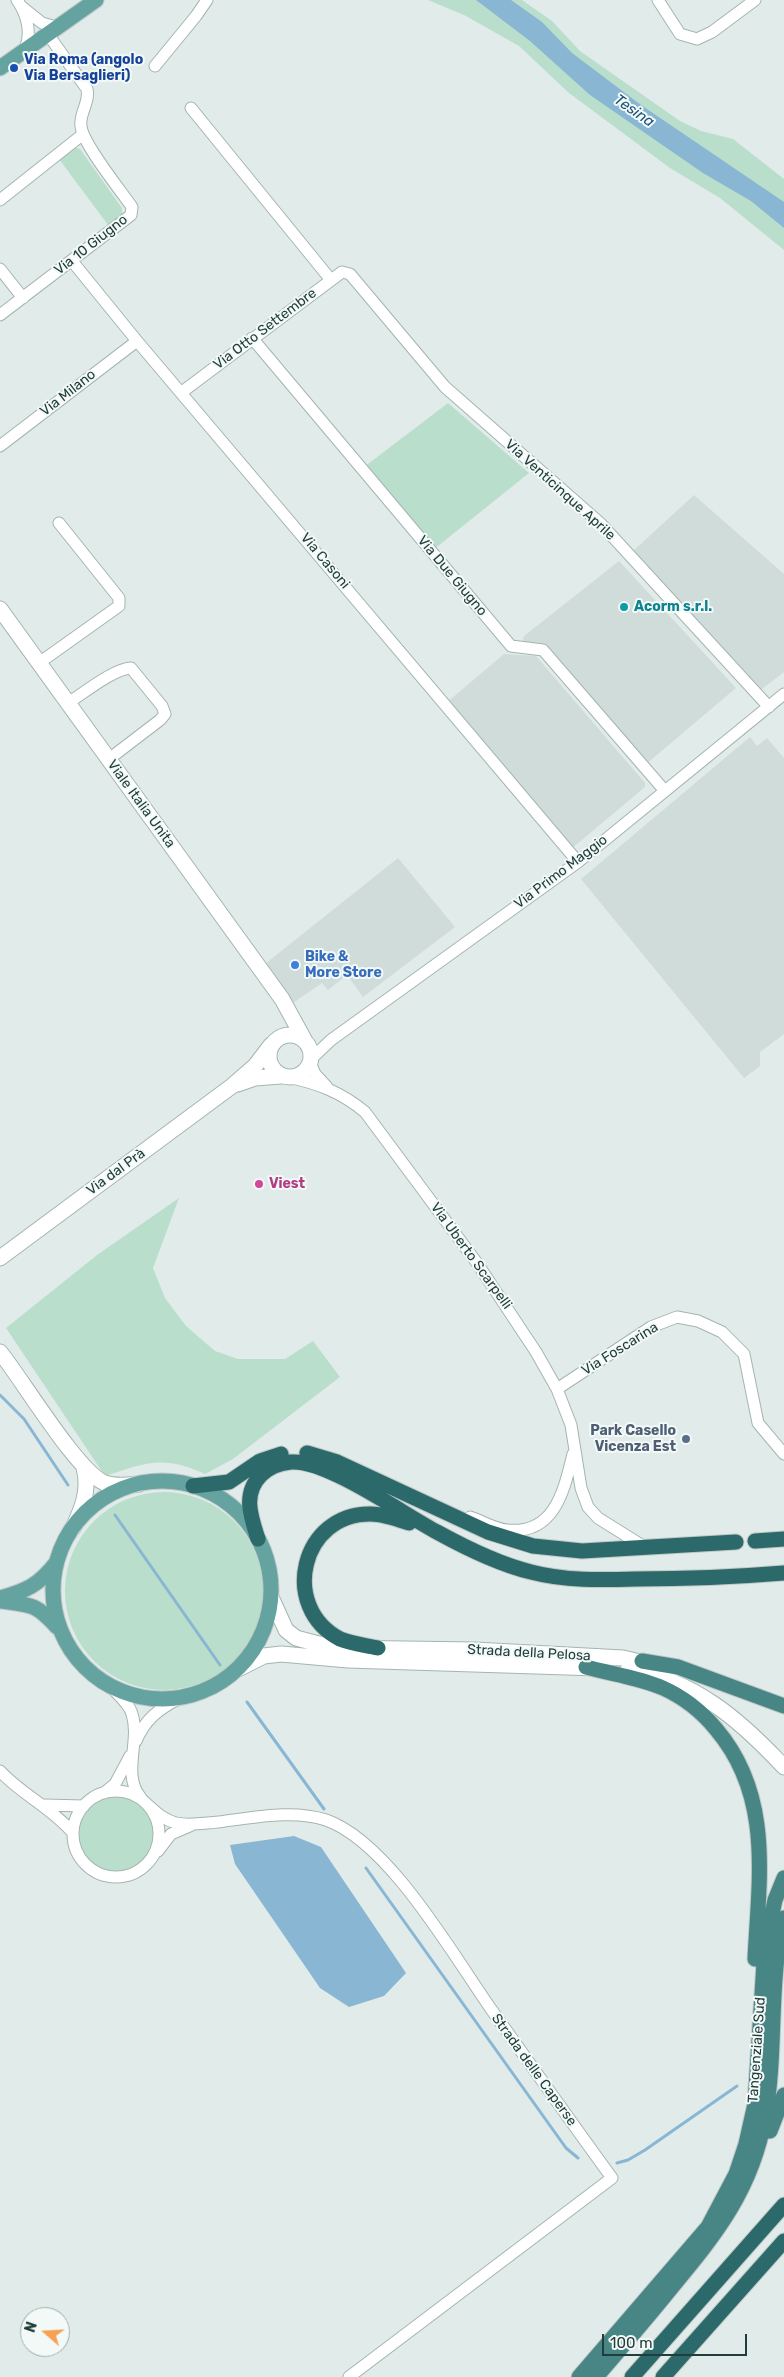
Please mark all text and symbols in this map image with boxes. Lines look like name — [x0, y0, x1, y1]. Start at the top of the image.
place label: Via Roma (angolo Via Bersaglieri) — [24, 52, 143, 84]
marker: Via Roma (angolo Via Bersaglieri) — [8, 62, 20, 74]
water label: Tesina — [610, 91, 658, 131]
street label: Via 10 Giugno — [51, 211, 131, 279]
street label: Via Otto Settembre — [210, 285, 320, 373]
street label: Via Milano — [37, 366, 99, 420]
street label: Via Venticinque Aprile — [501, 436, 619, 544]
street label: Via Casoni — [297, 530, 353, 592]
street label: Via Due Giugno — [414, 533, 490, 619]
place label: Acorm s.r.l. — [634, 599, 712, 615]
marker: Acorm s.r.l. — [618, 601, 630, 613]
street label: Viale Italia Unita — [103, 757, 179, 851]
street label: Via Primo Maggio — [511, 832, 611, 912]
place label: Bike & More Store — [305, 949, 382, 982]
marker: Bike & More Store — [289, 959, 301, 971]
street label: Via dal Prà — [83, 1145, 149, 1199]
place label: Viest — [269, 1176, 305, 1192]
marker: Viest — [253, 1178, 265, 1190]
street label: Via Uberto Scarpelli — [427, 1199, 515, 1313]
street label: Via Foscarina — [579, 1319, 661, 1379]
place label: Park Casello Vicenza Est — [590, 1423, 676, 1455]
marker: Park Casello Vicenza Est — [680, 1433, 692, 1445]
street label: Strada della Pelosa — [467, 1641, 591, 1665]
street label: Tangenziale Sud — [745, 1996, 769, 2104]
street label: Strada delle Caperse — [488, 2011, 580, 2129]
north arrow — [20, 2307, 70, 2357]
text: N — [22, 2320, 41, 2335]
scale bar — [604, 2324, 749, 2356]
text: 100 m — [610, 2334, 652, 2352]

